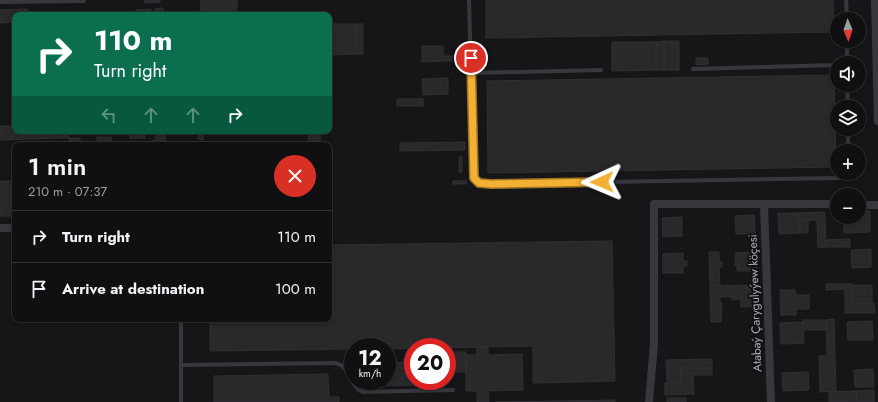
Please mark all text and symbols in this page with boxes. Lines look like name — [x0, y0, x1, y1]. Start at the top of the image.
north arrow — [830, 12, 866, 48]
map controls — [830, 12, 866, 224]
text: 110 m — [94, 20, 172, 61]
icon: right — [28, 28, 80, 80]
pin — [454, 41, 488, 75]
icon: arrive — [460, 47, 482, 69]
button: sound — [830, 56, 866, 92]
text: Turn right — [94, 58, 166, 84]
button: layers — [830, 100, 866, 136]
icon: left — [98, 104, 120, 126]
icon: ahead — [140, 104, 162, 126]
icon: ahead — [182, 104, 204, 126]
icon: right — [224, 104, 246, 126]
button: + — [830, 144, 866, 180]
text: 1 min — [28, 149, 86, 184]
button: close — [274, 155, 316, 197]
position arrow — [581, 161, 623, 203]
text: 210 m · 07:37 — [28, 182, 107, 201]
button: − — [830, 188, 866, 224]
icon: right — [28, 226, 50, 248]
text: Turn right — [62, 226, 130, 248]
text: 110 m — [277, 226, 316, 248]
street label: Atabaý Çarygulyýew köçesi — [744, 234, 766, 372]
icon: arrive — [28, 278, 50, 300]
text: Arrive at destination — [62, 278, 204, 300]
text: 100 m — [275, 278, 316, 300]
speed limit sign: 20 — [404, 338, 456, 390]
text: 12 — [358, 344, 382, 373]
text: km/h — [359, 366, 381, 381]

